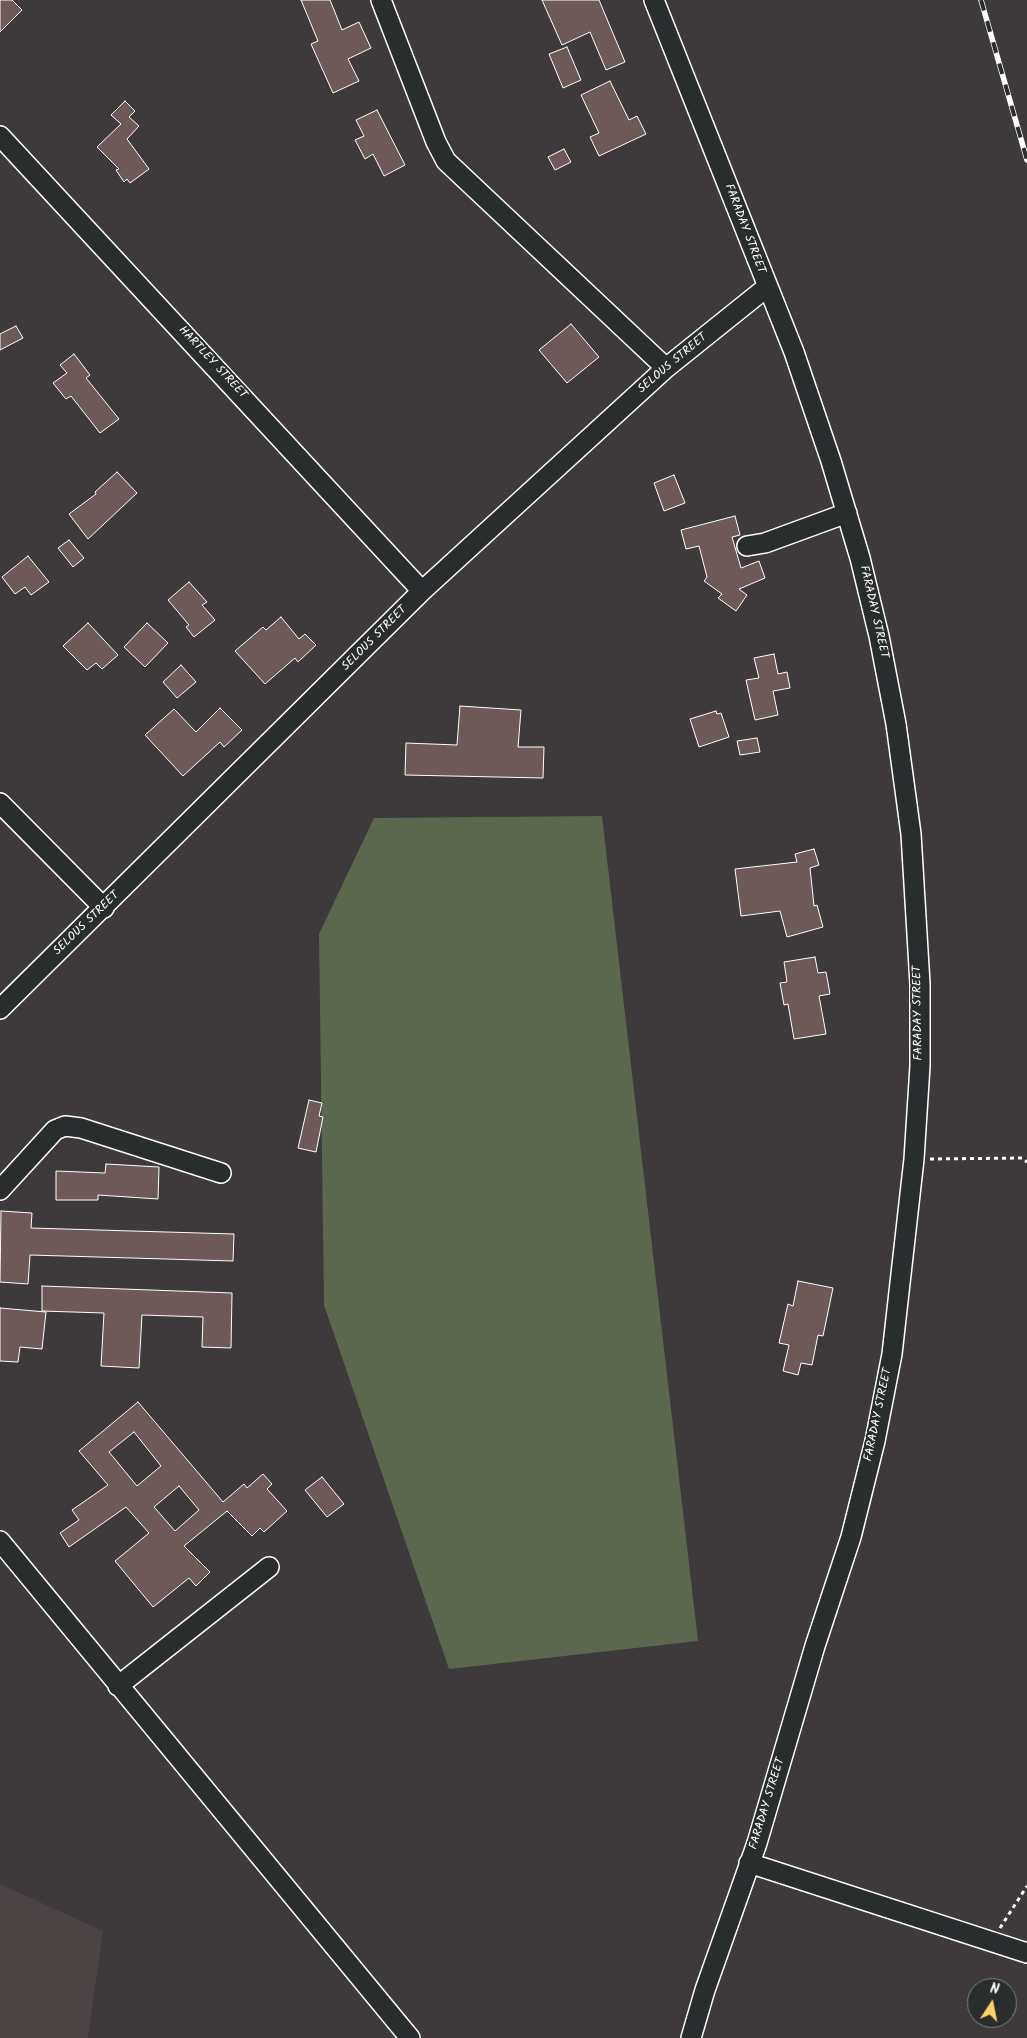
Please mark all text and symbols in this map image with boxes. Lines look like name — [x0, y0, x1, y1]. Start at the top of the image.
street label: FARADAY STREET — [720, 182, 768, 276]
street label: HARTLEY STREET — [175, 324, 249, 402]
street label: SELOUS STREET — [635, 331, 711, 397]
street label: FARADAY STREET — [855, 564, 891, 660]
street label: SELOUS STREET — [340, 604, 410, 674]
street label: SELOUS STREET — [51, 889, 123, 959]
street label: FARADAY STREET — [911, 965, 927, 1061]
street label: FARADAY STREET — [862, 1367, 896, 1463]
street label: FARADAY STREET — [747, 1757, 789, 1851]
north arrow — [967, 1978, 1017, 2028]
text: N — [988, 1978, 1001, 2001]

